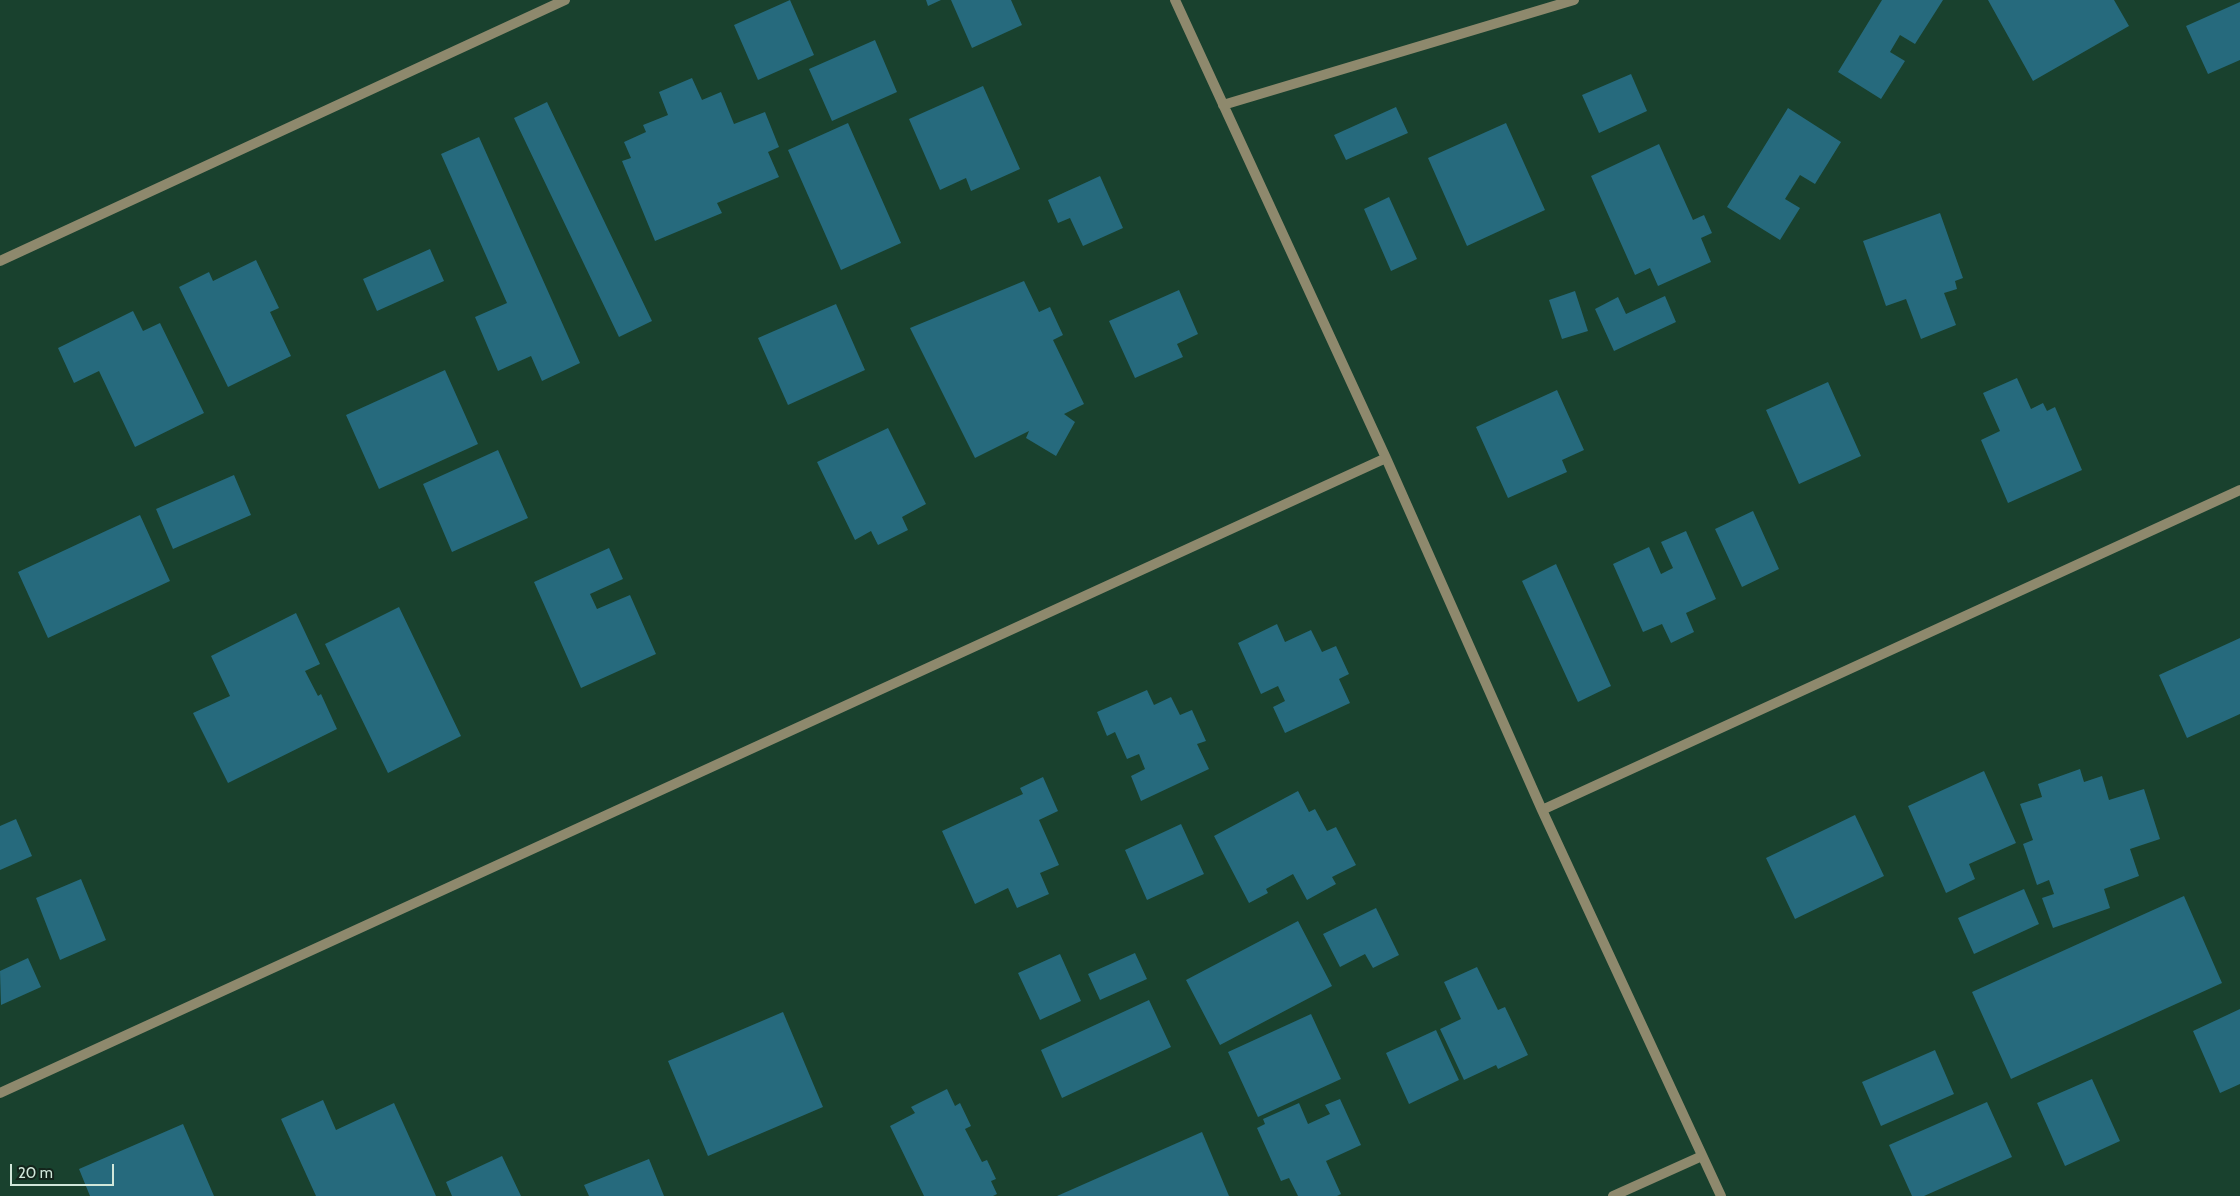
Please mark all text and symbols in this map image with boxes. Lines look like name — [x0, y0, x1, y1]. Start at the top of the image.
scale bar — [12, 1154, 116, 1186]
text: 20 m — [18, 1164, 53, 1182]

